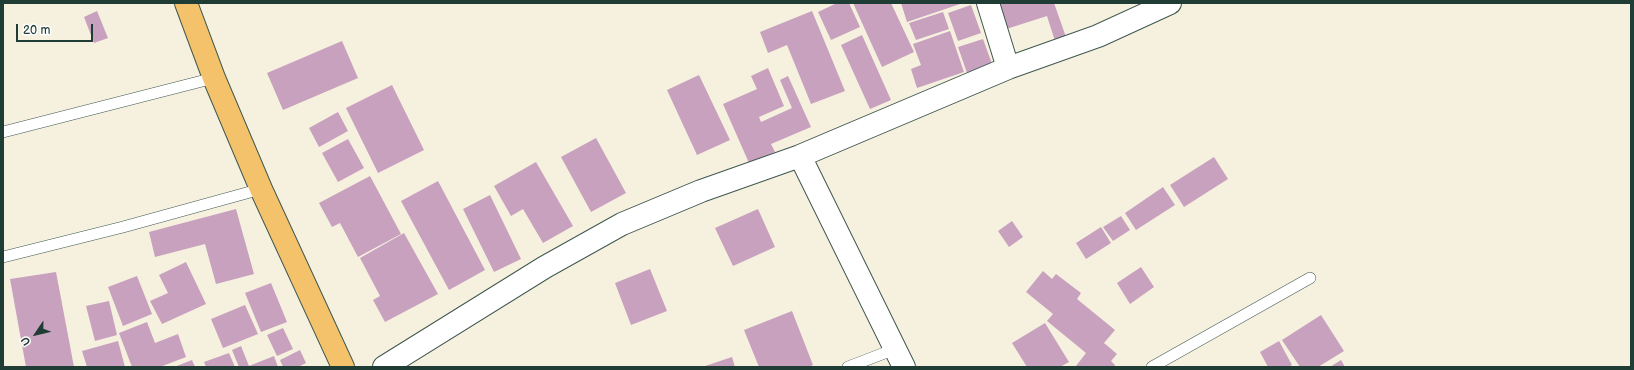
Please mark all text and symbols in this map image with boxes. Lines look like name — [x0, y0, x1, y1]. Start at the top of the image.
scale bar — [18, 16, 95, 42]
text: 20 m — [23, 23, 50, 38]
north arrow — [16, 314, 56, 354]
text: U — [18, 334, 33, 348]

